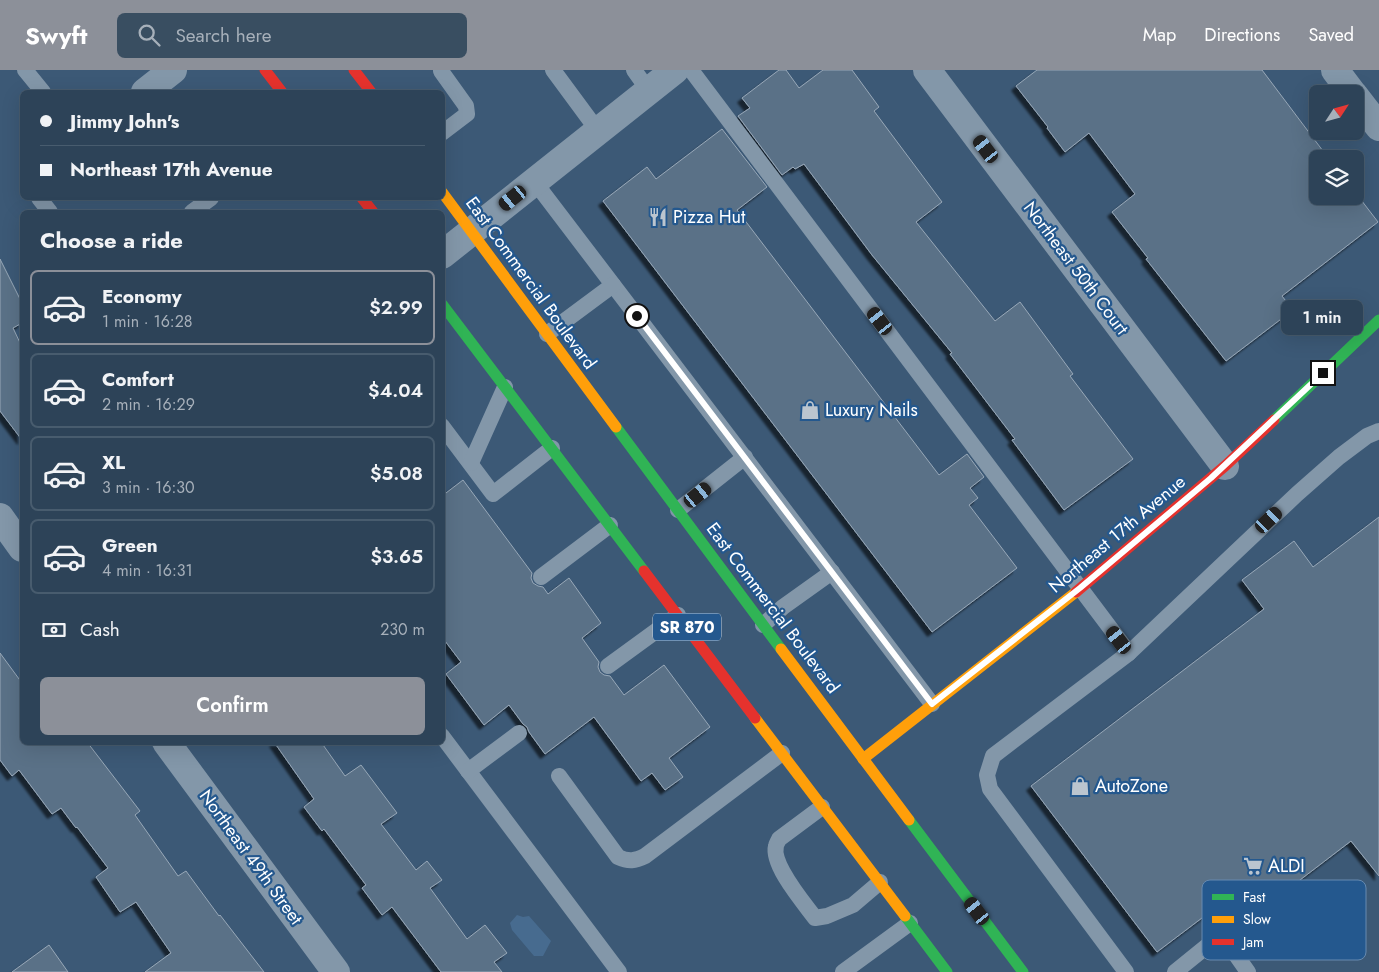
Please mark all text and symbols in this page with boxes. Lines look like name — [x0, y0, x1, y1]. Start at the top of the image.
search box — [117, 13, 467, 58]
text: Swyft — [25, 18, 87, 53]
icon: search — [135, 21, 163, 49]
text: Search here — [175, 22, 272, 49]
text: Map — [1143, 22, 1176, 48]
text: Directions — [1204, 22, 1280, 48]
text: Saved — [1308, 22, 1354, 48]
north arrow — [1309, 85, 1364, 140]
map controls — [1309, 85, 1364, 205]
text: Jimmy John's — [70, 108, 179, 135]
car — [970, 133, 1001, 165]
button: layers — [1309, 150, 1364, 205]
text: Northeast 17th Avenue — [70, 156, 273, 183]
car — [496, 183, 529, 213]
street label: East Commercial Boulevard — [459, 191, 603, 375]
street label: Northeast 50th Court — [1017, 196, 1135, 341]
place label: Pizza Hut — [673, 204, 746, 230]
restaurant icon: Pizza Hut — [647, 206, 669, 228]
text: Choose a ride — [40, 224, 183, 256]
text: Economy — [102, 283, 182, 310]
icon: car — [42, 285, 87, 330]
text: $2.99 — [369, 294, 423, 321]
callout: 1 min — [1282, 300, 1364, 336]
route start — [626, 305, 648, 327]
car — [864, 305, 895, 337]
text: 1 min — [1303, 306, 1341, 329]
text: 1 min · 16:28 — [102, 310, 193, 333]
route end — [1312, 362, 1334, 384]
text: Comfort — [102, 366, 174, 393]
icon: car — [42, 368, 87, 413]
text: $4.04 — [368, 377, 423, 404]
text: 2 min · 16:29 — [102, 393, 195, 416]
place label: Luxury Nails — [825, 397, 918, 423]
shop icon: Luxury Nails — [799, 399, 821, 421]
text: XL — [102, 449, 125, 476]
icon: car — [42, 451, 87, 496]
text: $5.08 — [370, 460, 423, 487]
street label: Northeast 17th Avenue — [1043, 469, 1191, 599]
text: 3 min · 16:30 — [102, 476, 195, 499]
car — [681, 480, 714, 510]
car — [1252, 504, 1285, 536]
street label: East Commercial Boulevard — [700, 517, 846, 699]
text: Green — [102, 532, 158, 559]
icon: car — [42, 534, 87, 579]
text: $3.65 — [370, 543, 423, 570]
text: 4 min · 16:31 — [102, 559, 193, 582]
road number: SR 870 — [653, 614, 721, 640]
icon: cash — [40, 616, 68, 644]
text: Cash — [80, 616, 120, 643]
text: 230 m — [380, 618, 425, 641]
car — [1103, 624, 1134, 656]
button: Confirm — [40, 677, 425, 735]
place label: AutoZone — [1095, 773, 1168, 799]
shop icon: AutoZone — [1069, 775, 1091, 797]
street label: Northeast 49th Street — [193, 784, 309, 931]
place label: ALDI — [1268, 853, 1305, 879]
supermarket icon: ALDI — [1242, 855, 1264, 877]
legend — [1202, 880, 1366, 960]
text: Fast — [1243, 887, 1266, 907]
car — [961, 895, 992, 927]
text: Slow — [1243, 909, 1271, 929]
text: Jam — [1241, 932, 1264, 952]

